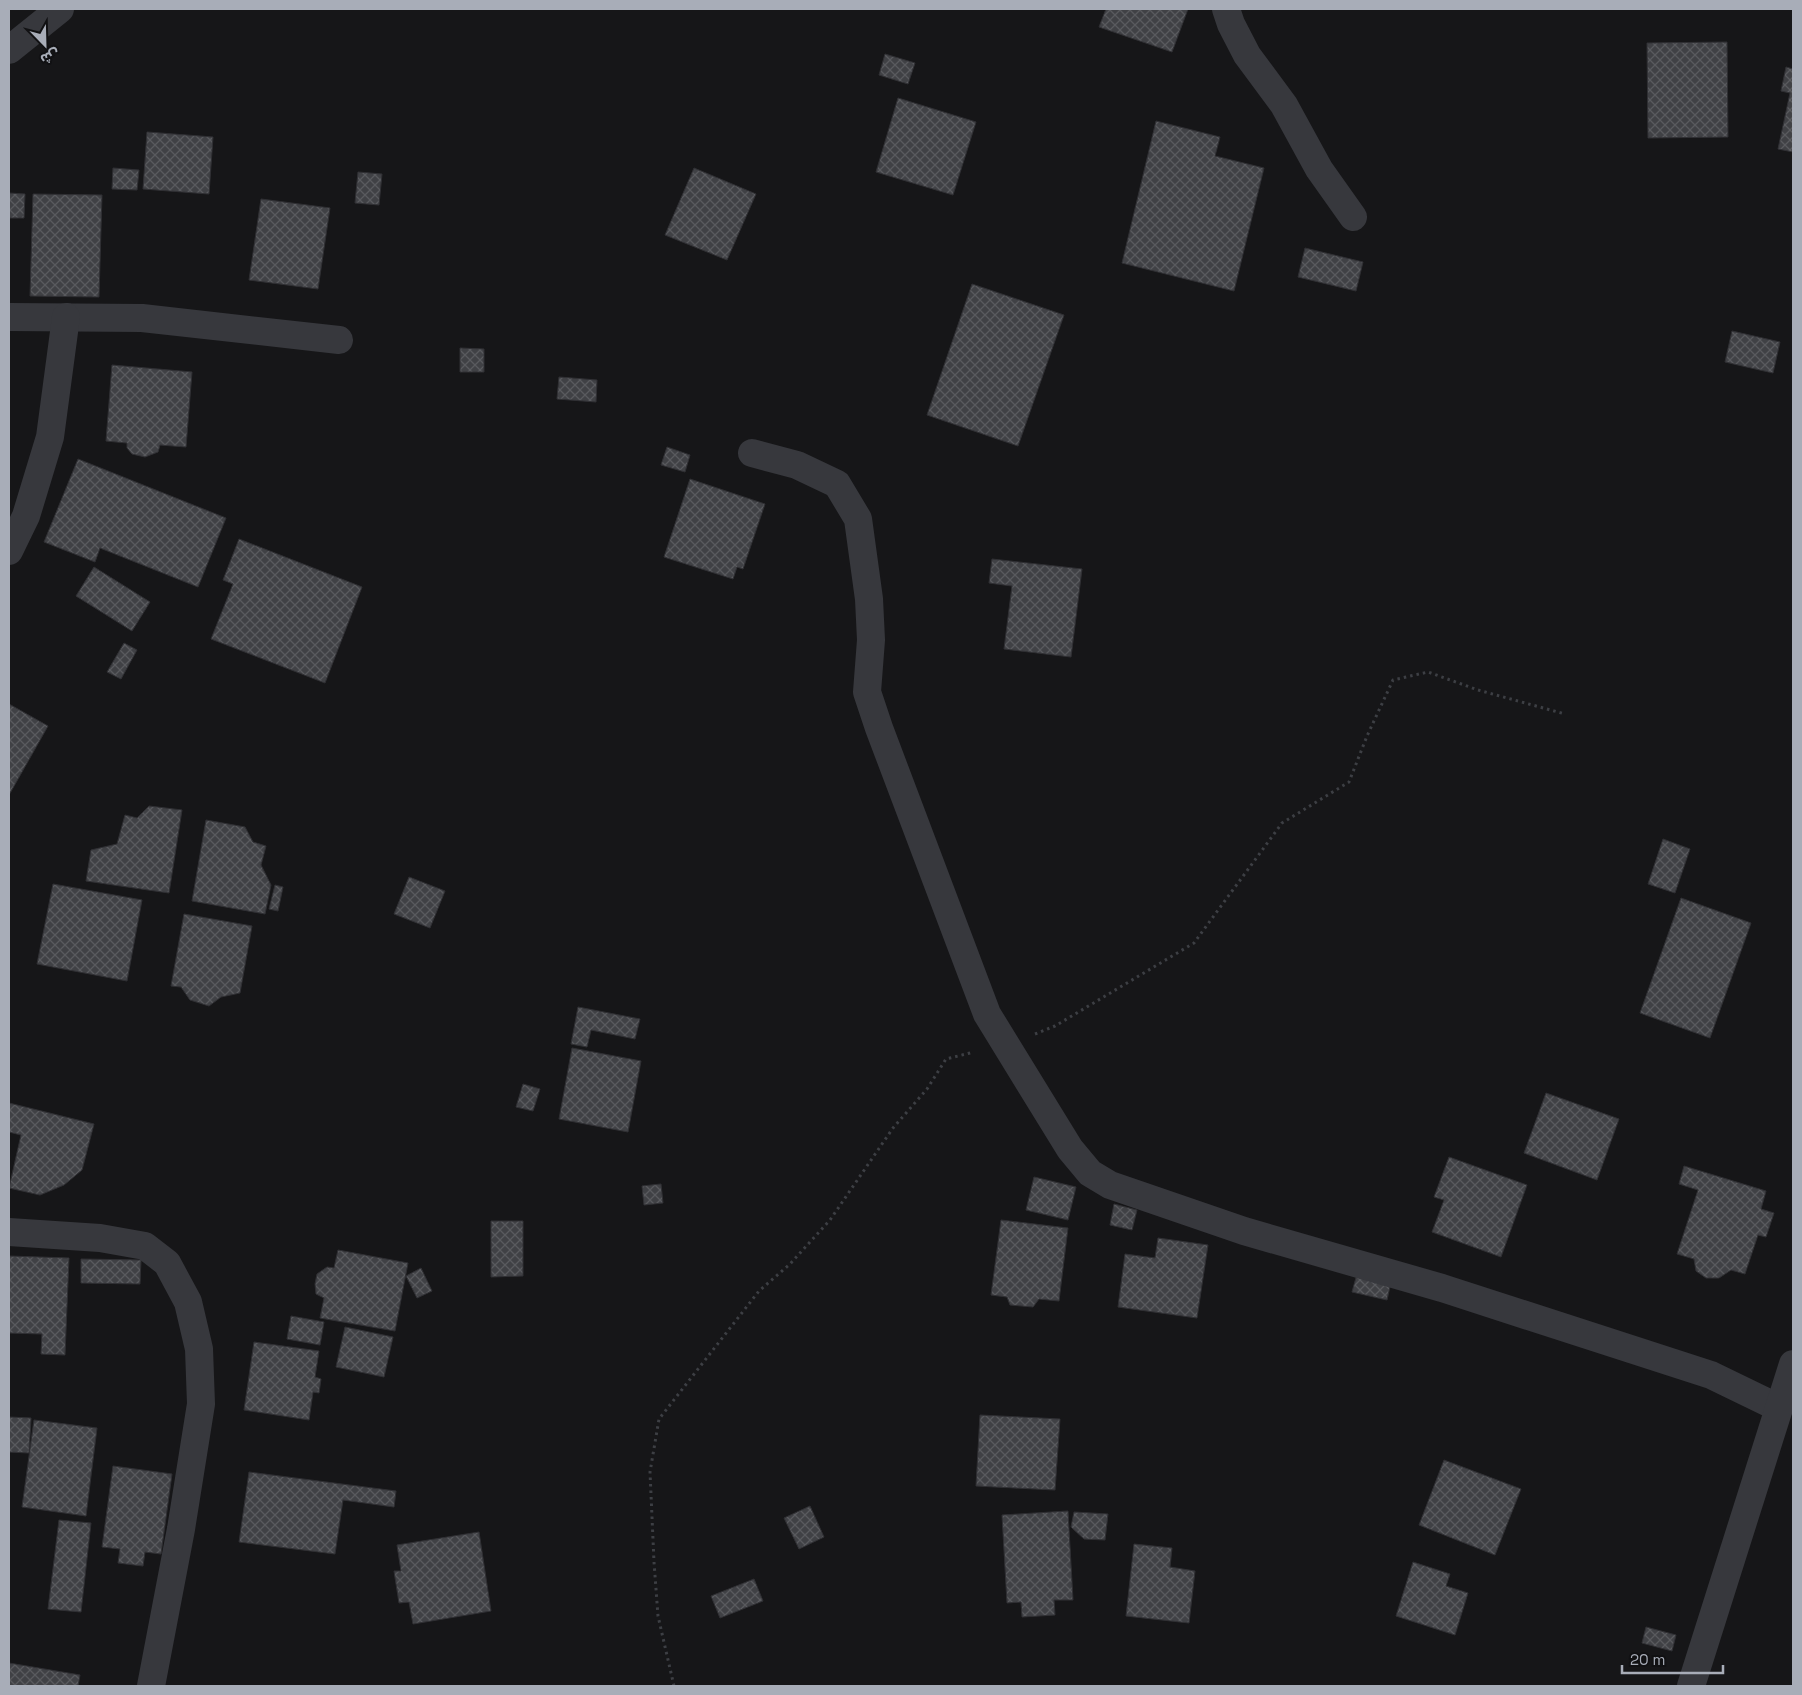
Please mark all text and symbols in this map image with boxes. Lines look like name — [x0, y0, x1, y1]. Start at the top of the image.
north arrow — [20, 20, 70, 70]
text: ش — [38, 45, 62, 69]
scale bar — [1622, 1642, 1723, 1674]
text: 20 m — [1630, 1650, 1665, 1669]

